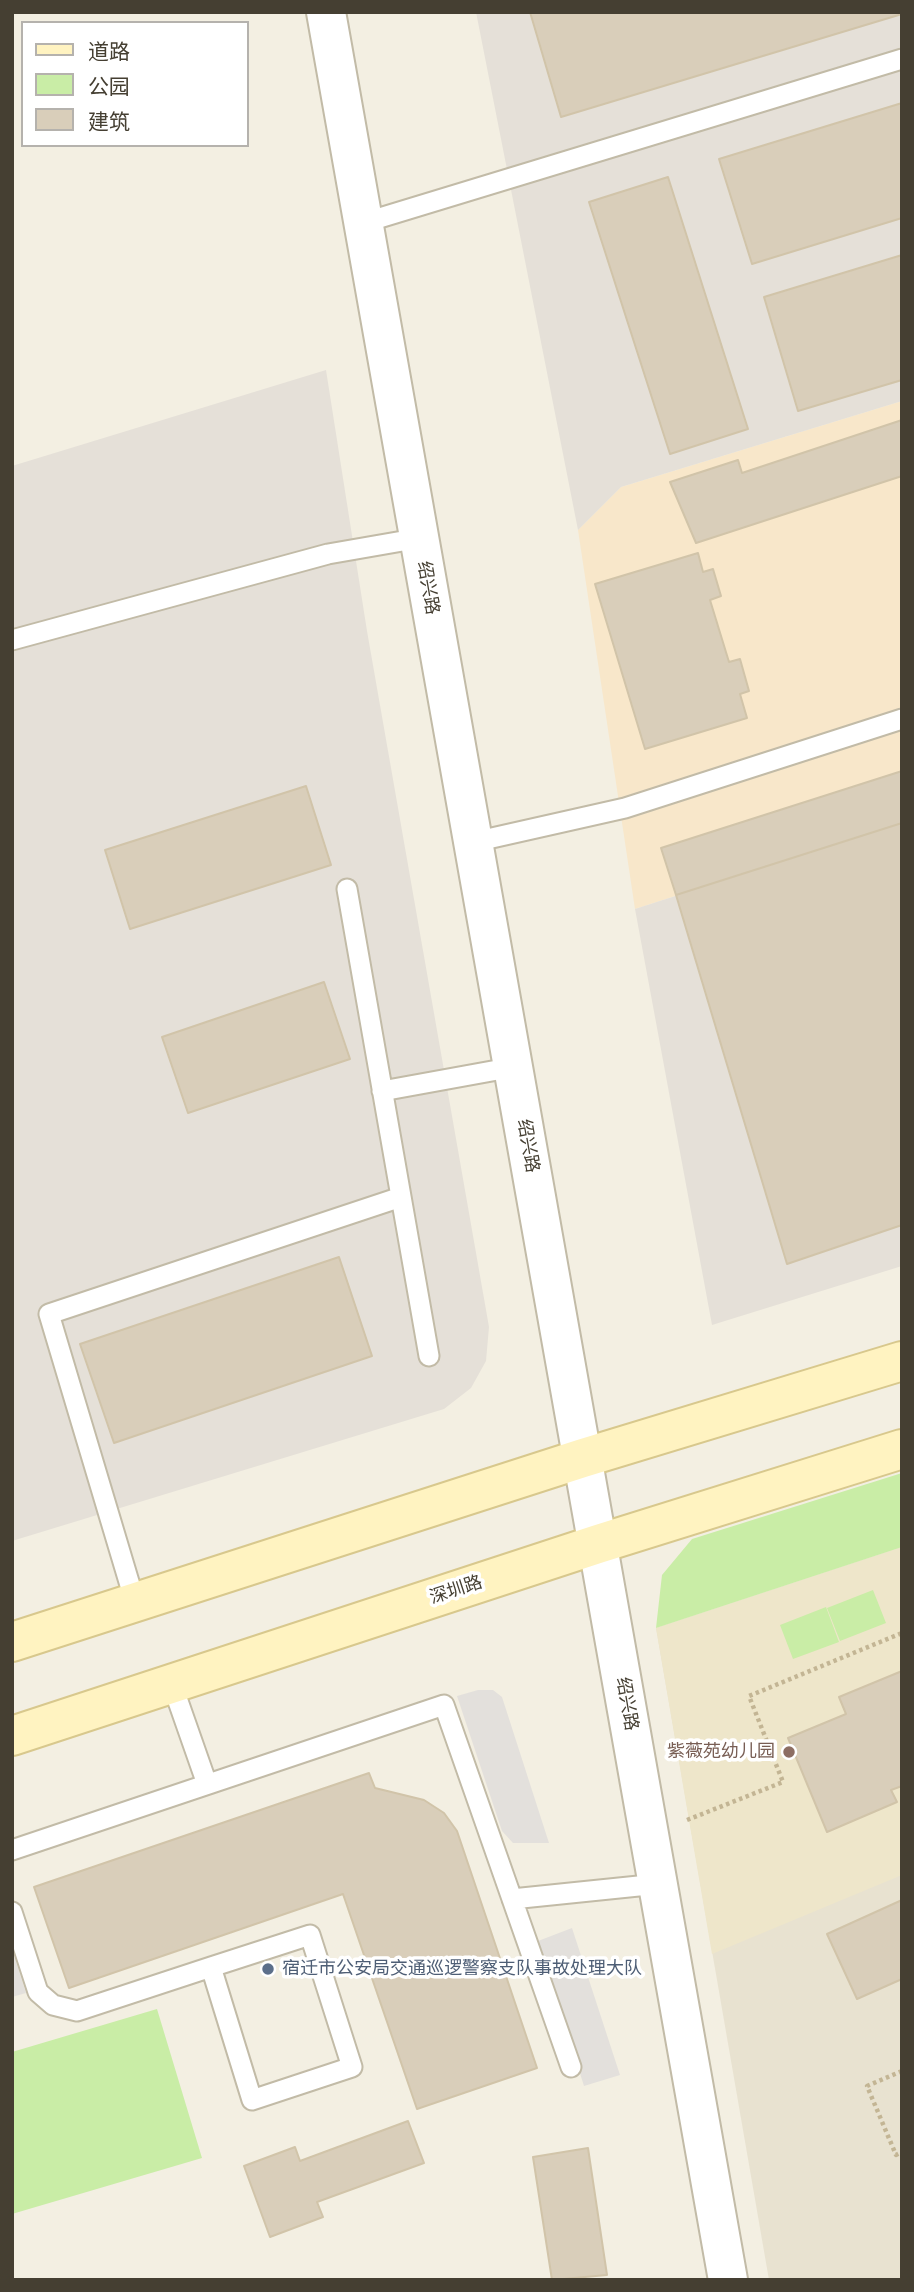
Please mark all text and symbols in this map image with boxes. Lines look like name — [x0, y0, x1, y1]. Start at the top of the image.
legend — [21, 21, 248, 147]
text: 道路 — [88, 38, 130, 64]
text: 公园 — [88, 73, 130, 99]
text: 建筑 — [88, 108, 130, 134]
street label: 绍兴路 — [413, 560, 443, 616]
street label: 绍兴路 — [513, 1118, 543, 1174]
street label: 深圳路 — [427, 1571, 485, 1609]
street label: 绍兴路 — [612, 1676, 642, 1732]
place label: 紫薇苑幼儿园 — [667, 1741, 775, 1763]
marker: 紫薇苑幼儿园 — [781, 1744, 797, 1760]
place label: 宿迁市公安局交通巡逻警察支队事故处理大队 — [282, 1958, 642, 1980]
marker: 宿迁市公安局交通巡逻警察支队事故处理大队 — [260, 1961, 276, 1977]

